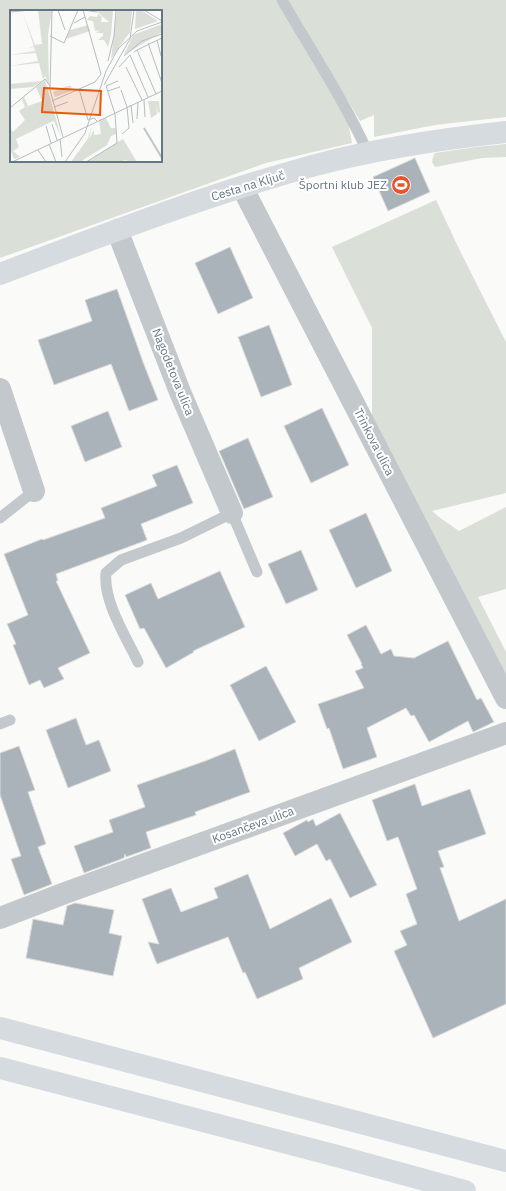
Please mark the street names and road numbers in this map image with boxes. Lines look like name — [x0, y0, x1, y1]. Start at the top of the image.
street label: Cesta na Ključ — [209, 167, 286, 204]
street label: Nagodetova ulica — [149, 326, 198, 418]
street label: Trinkova ulica — [351, 405, 398, 479]
street label: Kosančeva ulica — [210, 803, 296, 846]

